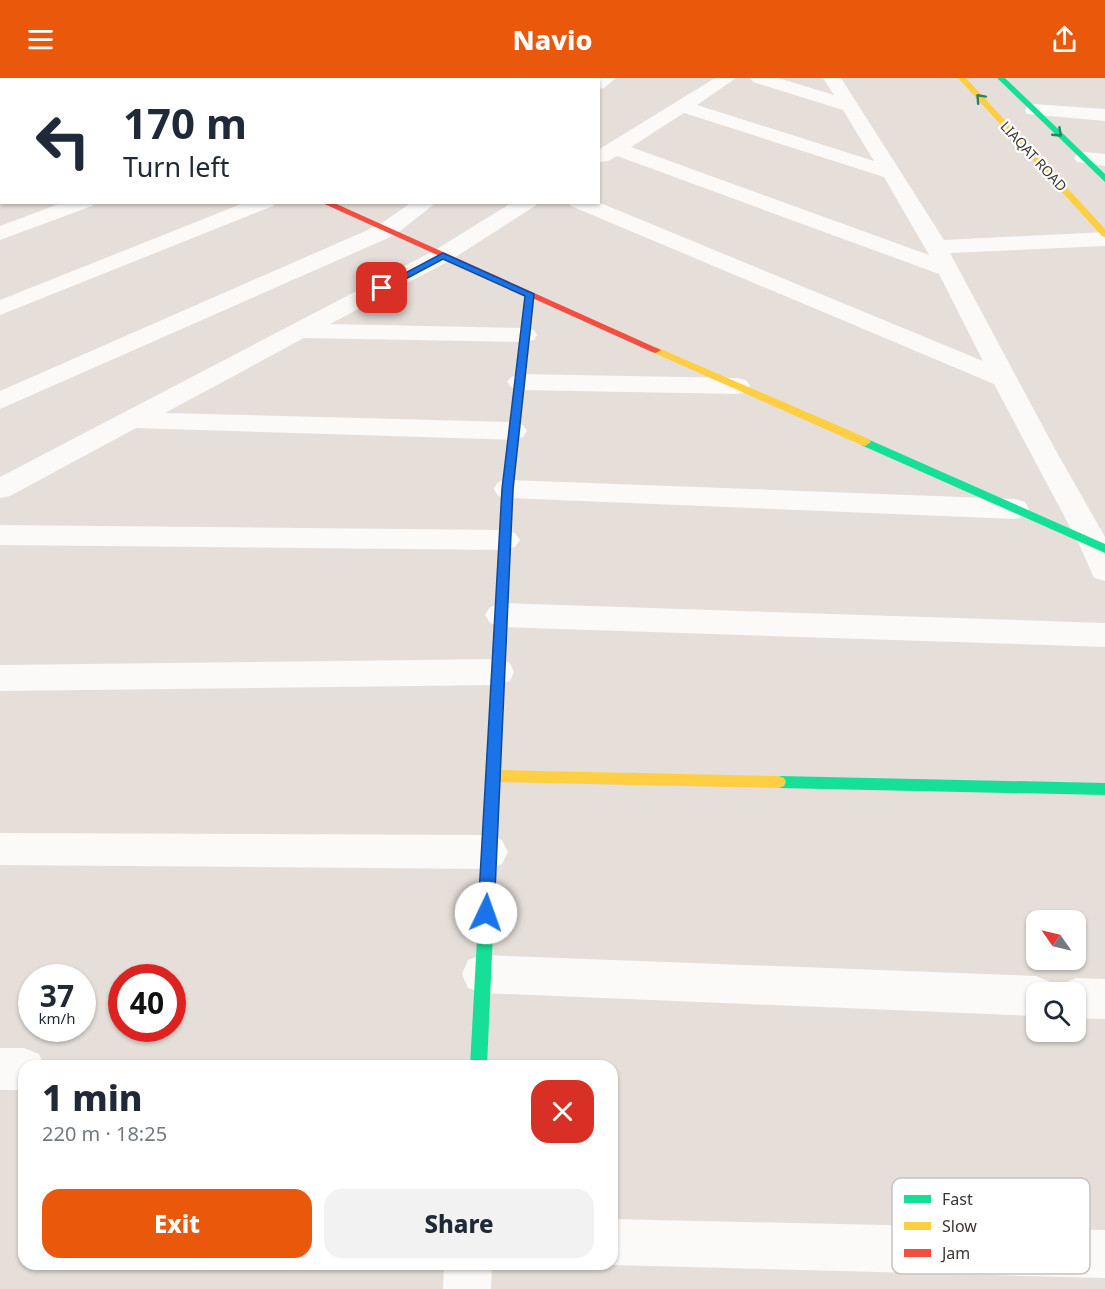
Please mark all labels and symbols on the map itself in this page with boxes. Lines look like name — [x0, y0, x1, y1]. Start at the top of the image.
one-way arrow — [976, 94, 987, 105]
street label: LIAQAT ROAD — [997, 117, 1071, 195]
one-way arrow — [1051, 126, 1062, 137]
pin — [356, 262, 407, 313]
position arrow — [454, 881, 518, 945]
north arrow — [1026, 910, 1086, 970]
speed limit sign: 40 — [108, 964, 186, 1042]
legend — [892, 1178, 1090, 1274]
text: Fast — [942, 1188, 973, 1210]
text: Slow — [942, 1215, 977, 1237]
text: Jam — [940, 1242, 970, 1264]

